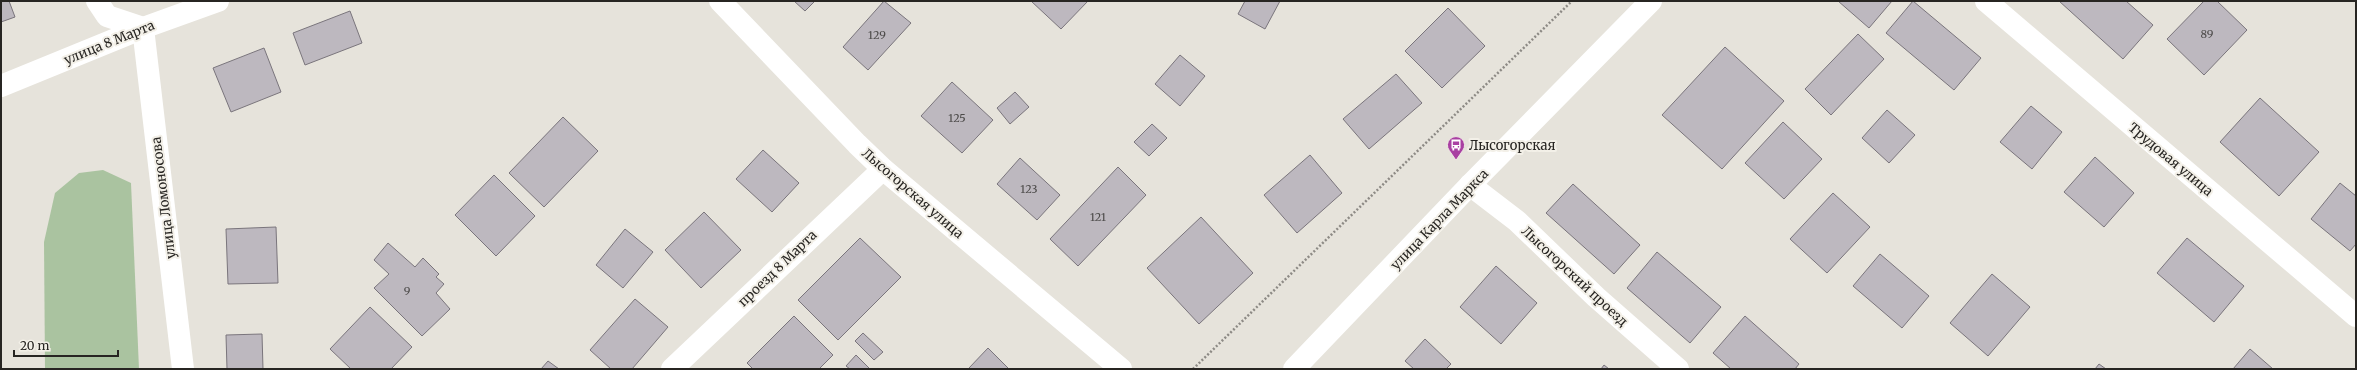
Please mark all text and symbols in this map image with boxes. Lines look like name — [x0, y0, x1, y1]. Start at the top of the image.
street label: улица 8 Марта — [61, 17, 157, 68]
house number: 89 — [2200, 27, 2214, 41]
house number: 129 — [868, 28, 886, 42]
house number: 125 — [948, 111, 966, 125]
street label: Трудовая улица — [2125, 119, 2217, 200]
bus stop icon: Лысогорская — [1446, 135, 1466, 160]
street label: улица Ломоносова — [148, 136, 179, 260]
place label: Лысогорская — [1469, 137, 1556, 154]
street label: Лысогорская улица — [858, 145, 967, 242]
street label: улица Карла Маркса — [1387, 165, 1492, 273]
house number: 123 — [1020, 182, 1038, 196]
house number: 121 — [1090, 210, 1106, 224]
street label: Лысогорский проезд — [1518, 223, 1631, 330]
street label: проезд 8 Марта — [735, 227, 820, 310]
house number: 9 — [404, 284, 411, 298]
scale bar — [14, 332, 118, 358]
text: 20 m — [20, 338, 49, 353]

